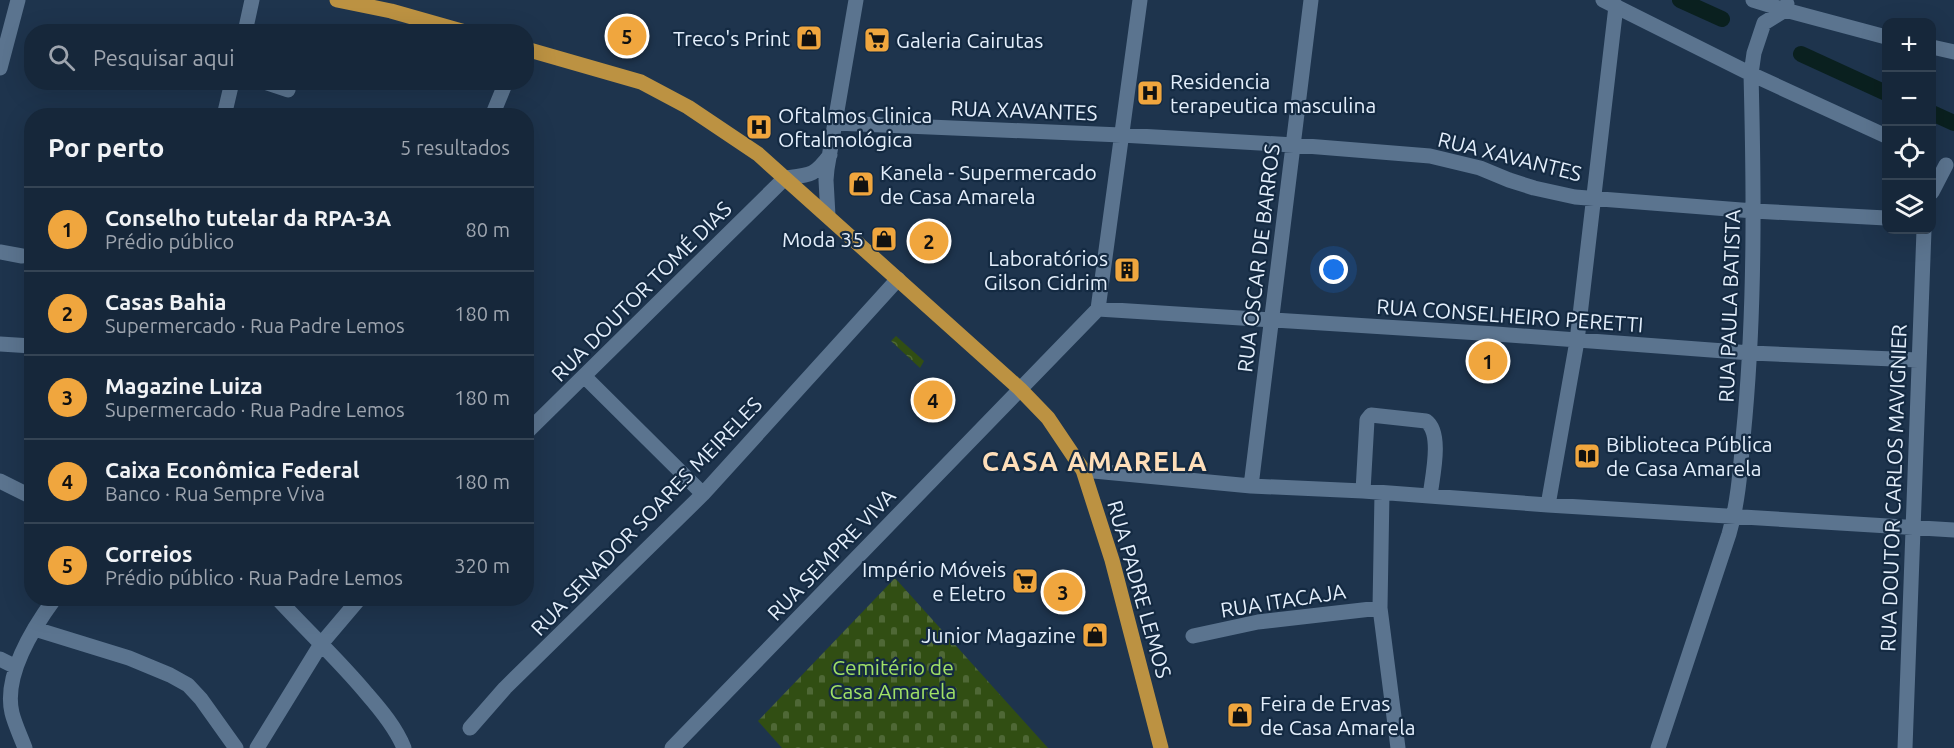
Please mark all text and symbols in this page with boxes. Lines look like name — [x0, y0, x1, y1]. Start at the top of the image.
pin: 5 — [608, 14, 646, 58]
map controls — [1882, 18, 1936, 234]
button: + — [1882, 18, 1936, 72]
shop icon: Treco's Print — [794, 23, 824, 53]
search box — [24, 24, 534, 90]
supermarket icon: Galeria Cairutas — [862, 25, 892, 55]
place label: Treco's Print — [673, 26, 790, 50]
place label: Galeria Cairutas — [896, 28, 1043, 52]
icon: search — [45, 41, 78, 74]
text: Pesquisar aqui — [93, 45, 235, 70]
place label: Residencia terapeutica masculina — [1170, 69, 1376, 117]
button: − — [1882, 72, 1936, 126]
hospital icon: Residencia terapeutica masculina — [1135, 78, 1165, 108]
street label: RUA XAVANTES — [950, 95, 1098, 125]
place label: Oftalmos Clinica Oftalmológica — [778, 103, 932, 151]
hospital icon: Oftalmos Clinica Oftalmológica — [744, 112, 774, 142]
button: locate — [1882, 126, 1936, 180]
street label: RUA XAVANTES — [1436, 127, 1584, 185]
text: Por perto — [48, 133, 164, 162]
text: 5 resultados — [400, 136, 510, 159]
street label: RUA OSCAR DE BARROS — [1232, 142, 1284, 374]
place label: Kanela - Supermercado de Casa Amarela — [880, 160, 1097, 208]
shop icon: Kanela - Supermercado de Casa Amarela — [846, 169, 876, 199]
button: layers — [1882, 180, 1936, 234]
street label: RUA DOUTOR TOMÉ DIAS — [546, 196, 736, 386]
text: Conselho tutelar da RPA-3A — [105, 205, 391, 230]
street label: RUA PAULA BATISTA — [1714, 209, 1744, 403]
text: 1 — [62, 218, 73, 241]
text: 80 m — [466, 218, 510, 241]
pin: 2 — [910, 218, 948, 264]
shop icon: Moda 35 — [869, 224, 899, 254]
place label: Moda 35 — [782, 227, 864, 251]
text: Prédio público — [105, 230, 234, 253]
place label: Laboratórios Gilson Cidrim — [984, 246, 1108, 294]
building icon: Laboratórios Gilson Cidrim — [1112, 255, 1142, 285]
your location — [1319, 255, 1348, 284]
text: Casas Bahia — [105, 289, 227, 314]
street label: RUA CONSELHEIRO PERETTI — [1376, 294, 1644, 336]
text: 2 — [62, 302, 73, 325]
text: 180 m — [454, 302, 510, 325]
text: Supermercado · Rua Padre Lemos — [105, 314, 405, 337]
street label: RUA DOUTOR CARLOS MAVIGNIER — [1875, 324, 1911, 652]
pin: 1 — [1468, 338, 1508, 384]
text: Magazine Luiza — [105, 373, 263, 398]
pin: 4 — [914, 378, 952, 422]
text: 3 — [62, 386, 73, 409]
text: 180 m — [454, 386, 510, 409]
street label: RUA SENADOR SOARES MEIRELES — [526, 392, 766, 640]
text: Supermercado · Rua Padre Lemos — [105, 398, 405, 421]
place label: Biblioteca Pública de Casa Amarela — [1606, 432, 1773, 480]
library icon: Biblioteca Pública de Casa Amarela — [1572, 441, 1602, 471]
district label: CASA AMARELA — [982, 446, 1208, 476]
text: Caixa Econômica Federal — [105, 457, 359, 482]
text: 4 — [62, 470, 73, 493]
text: 180 m — [454, 470, 510, 493]
text: Banco · Rua Sempre Viva — [105, 482, 325, 505]
street label: RUA SEMPRE VIVA — [762, 483, 900, 625]
street label: RUA PADRE LEMOS — [1103, 497, 1177, 681]
text: Correios — [105, 541, 192, 566]
text: 5 — [62, 554, 73, 577]
text: 320 m — [454, 554, 510, 577]
place label: Império Móveis e Eletro — [862, 557, 1006, 605]
text: Prédio público · Rua Padre Lemos — [105, 566, 403, 589]
supermarket icon: Império Móveis e Eletro — [1010, 566, 1040, 596]
pin: 3 — [1044, 570, 1082, 614]
street label: RUA ITACAJA — [1219, 578, 1348, 622]
shop icon: Junior Magazine — [1080, 620, 1110, 650]
place label: Junior Magazine — [921, 623, 1076, 647]
park label: Cemitério de Casa Amarela — [830, 655, 956, 703]
place label: Feira de Ervas de Casa Amarela — [1260, 691, 1416, 739]
shop icon: Feira de Ervas de Casa Amarela — [1225, 700, 1255, 730]

